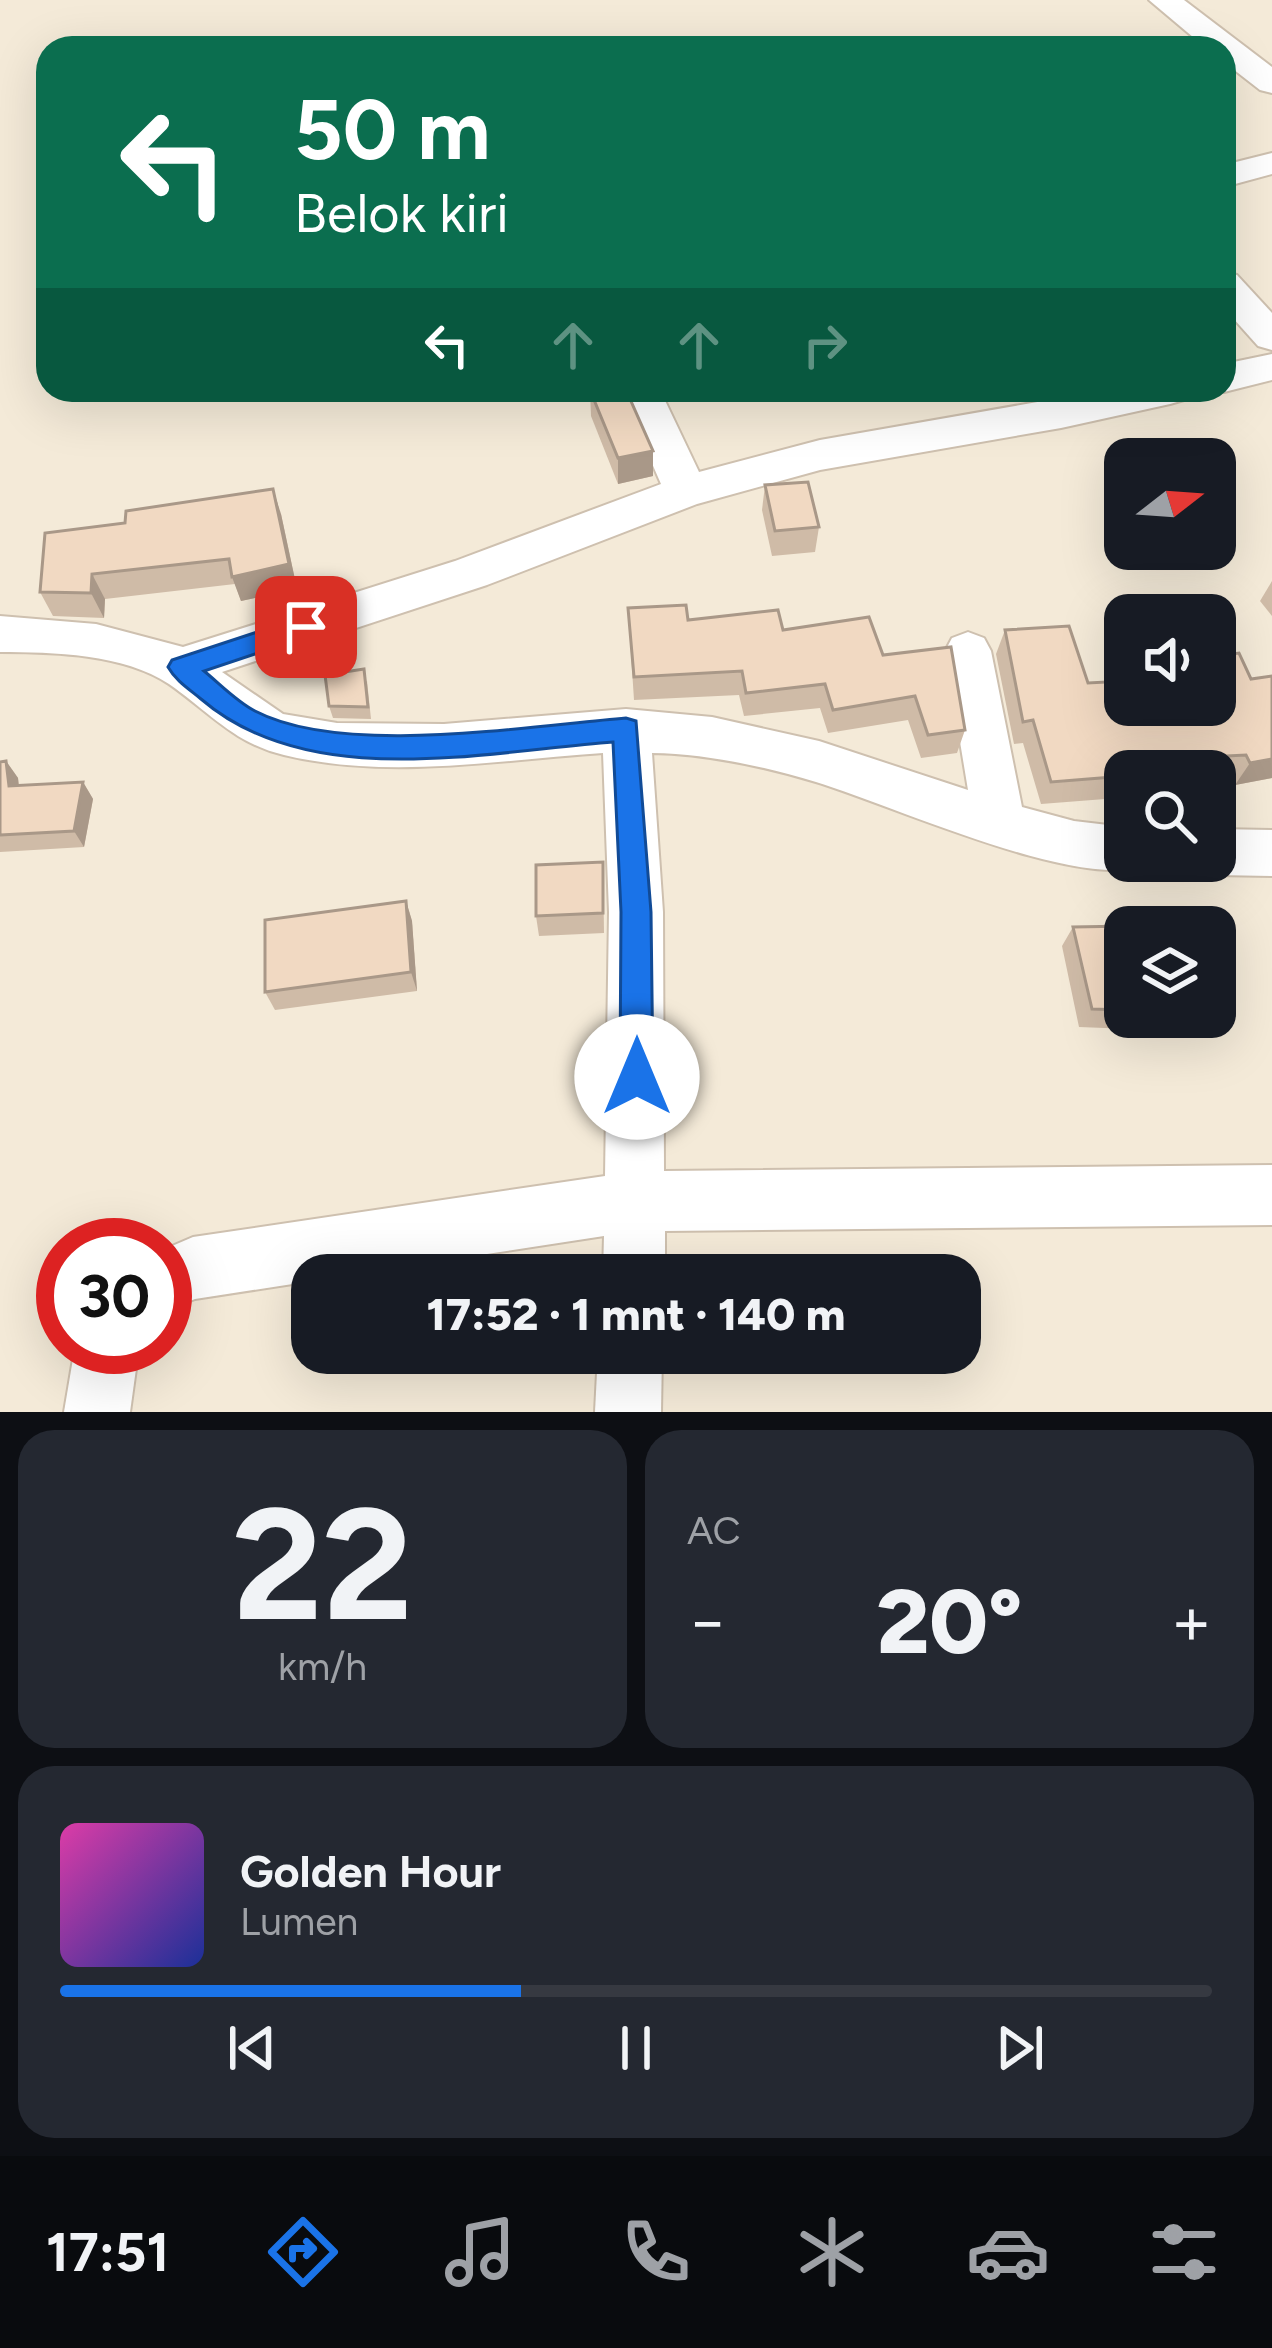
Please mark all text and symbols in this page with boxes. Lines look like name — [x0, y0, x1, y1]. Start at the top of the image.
text: 50 m — [294, 79, 490, 180]
icon: left — [96, 84, 252, 240]
text: Belok kiri — [294, 181, 509, 246]
icon: left — [414, 312, 480, 378]
icon: ahead — [540, 312, 606, 378]
icon: ahead — [666, 312, 732, 378]
icon: right — [792, 312, 858, 378]
north arrow — [1104, 438, 1236, 570]
map controls — [1104, 438, 1236, 1038]
pin — [255, 576, 357, 678]
icon: arrive — [273, 594, 339, 660]
button: sound — [1104, 594, 1236, 726]
button: search — [1104, 750, 1236, 882]
button: layers — [1104, 906, 1236, 1038]
position arrow — [574, 1014, 700, 1140]
speed limit sign: 30 — [36, 1218, 192, 1374]
text: 17:52 · 1 mnt · 140 m — [427, 1287, 845, 1341]
text: 22 — [232, 1471, 413, 1658]
text: AC — [687, 1507, 741, 1554]
text: 20° — [876, 1567, 1023, 1676]
text: − — [687, 1581, 728, 1661]
text: + — [1171, 1581, 1212, 1661]
text: km/h — [278, 1643, 367, 1690]
text: Golden Hour — [240, 1844, 501, 1898]
text: Lumen — [240, 1898, 358, 1945]
icon: previous — [219, 2015, 285, 2081]
icon: pause — [603, 2015, 669, 2081]
icon: next — [987, 2015, 1053, 2081]
icon: directions — [261, 2210, 345, 2294]
icon: music — [438, 2210, 522, 2294]
icon: phone — [614, 2210, 698, 2294]
icon: climate — [790, 2210, 874, 2294]
icon: car — [966, 2210, 1050, 2294]
icon: filters — [1142, 2210, 1226, 2294]
text: 17:51 — [46, 2220, 169, 2285]

